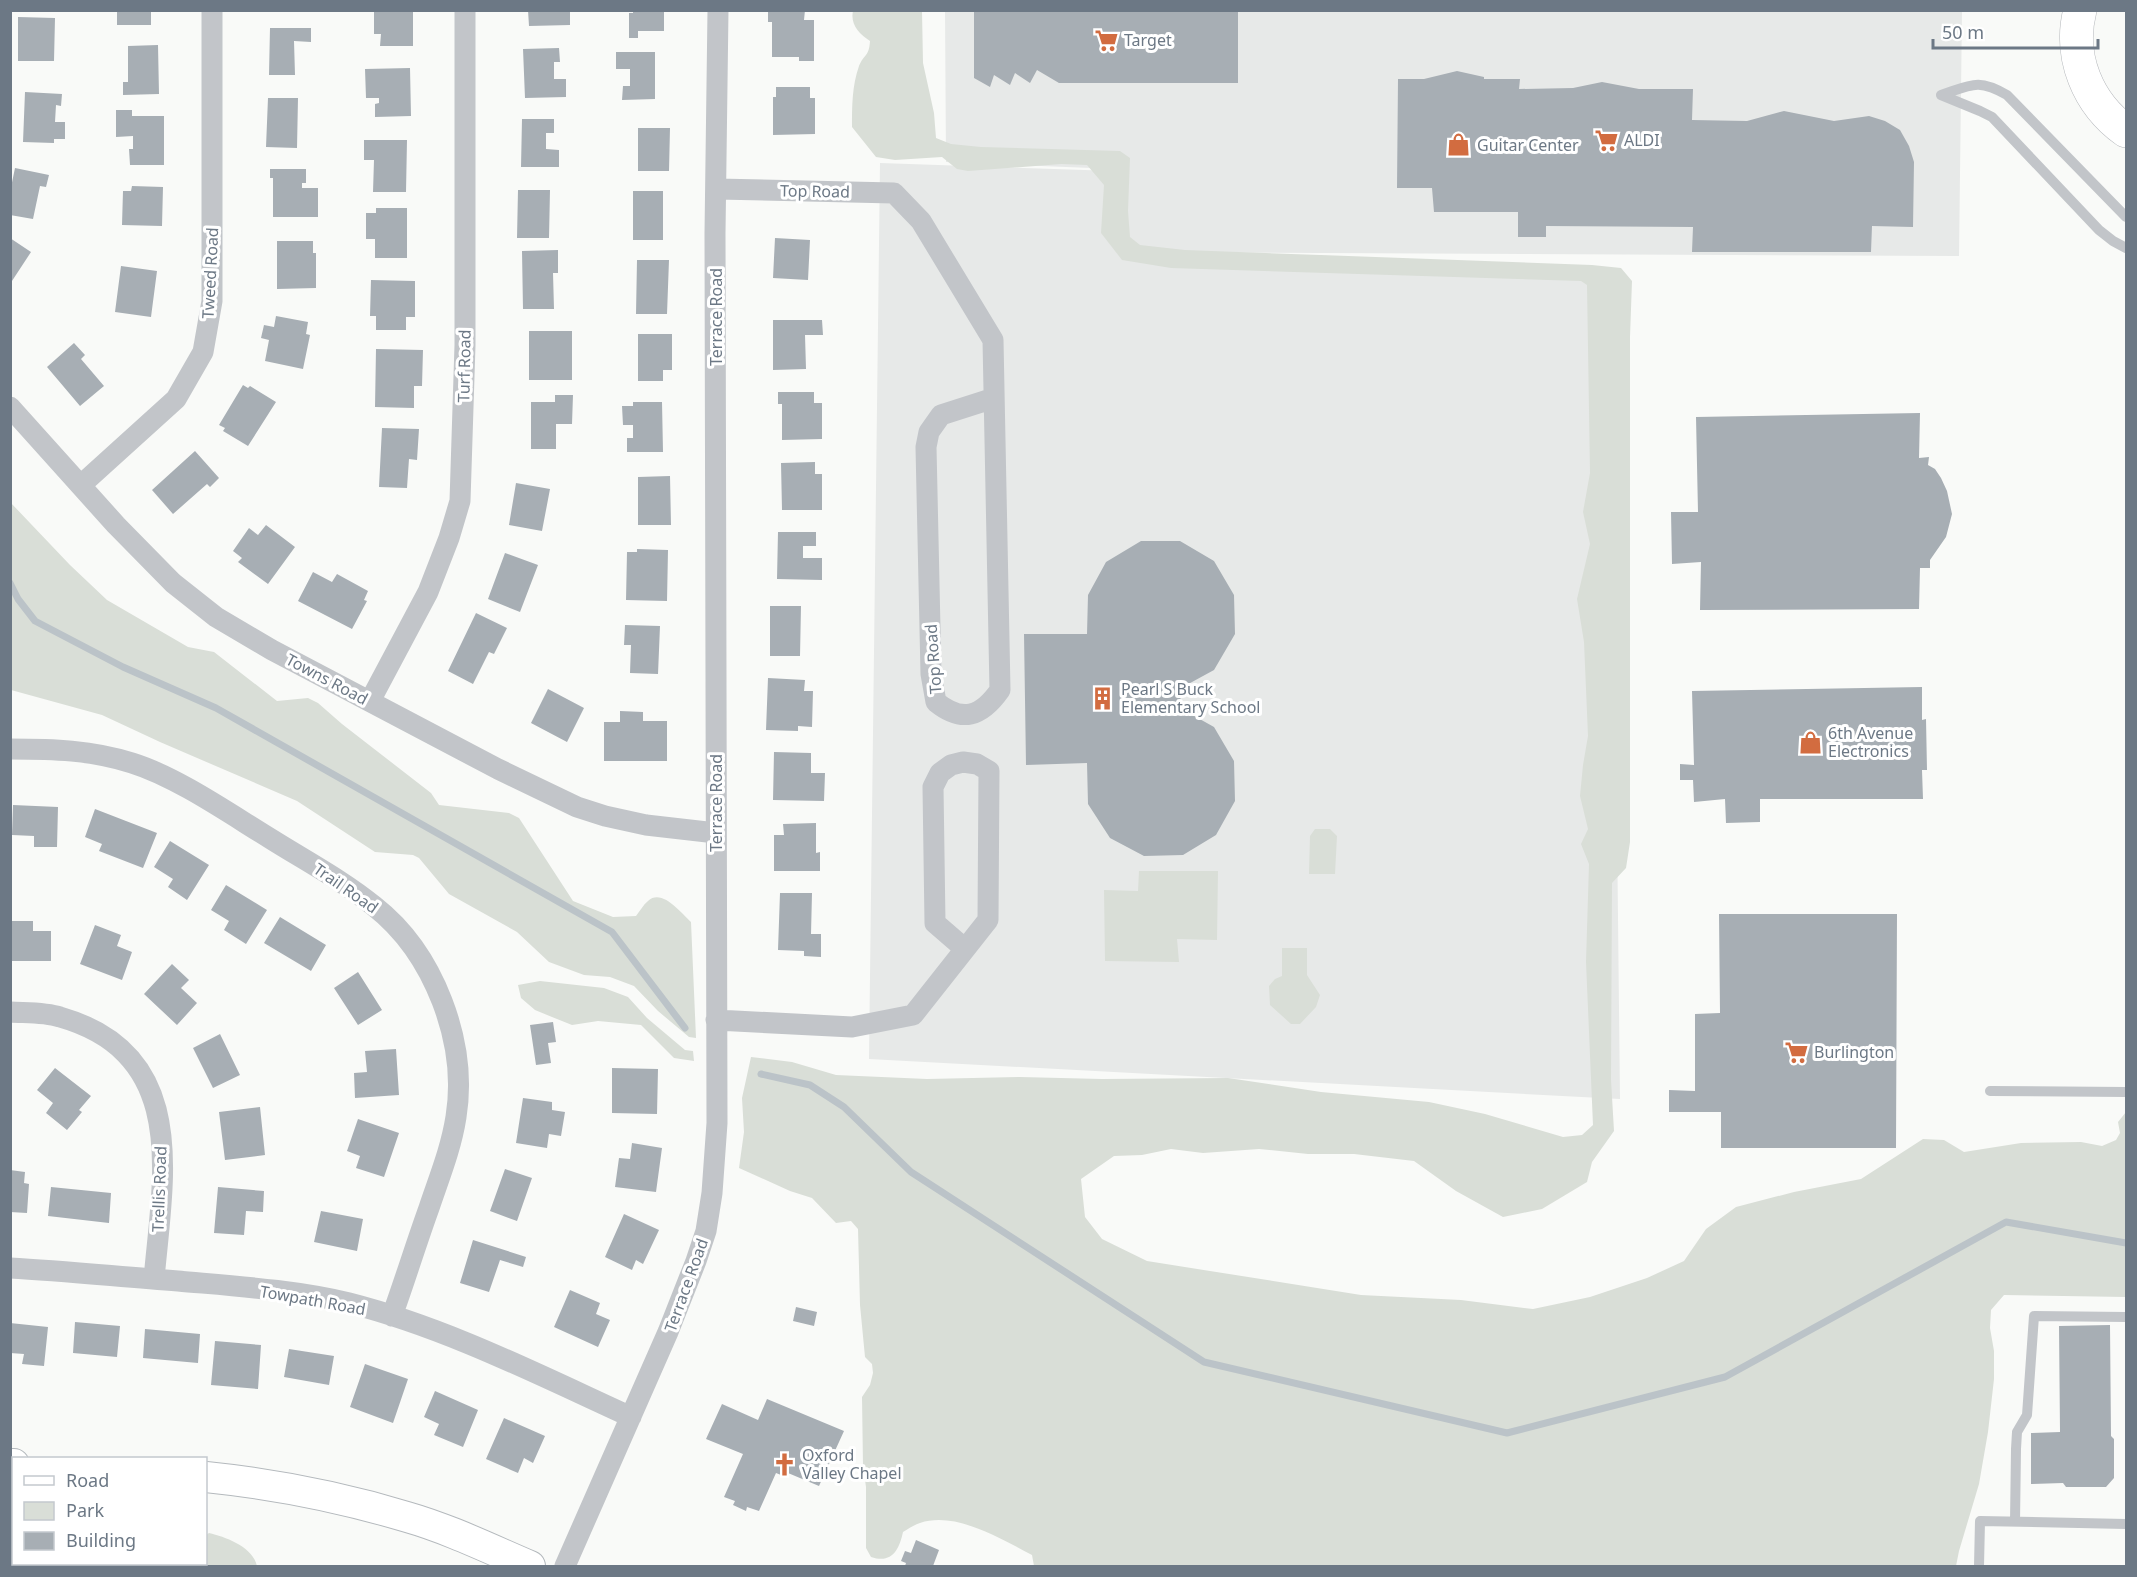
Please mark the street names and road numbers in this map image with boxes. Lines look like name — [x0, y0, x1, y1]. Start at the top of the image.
street label: Top Road — [780, 179, 850, 203]
street label: Tweed Road — [197, 227, 223, 319]
street label: Terrace Road — [705, 268, 727, 366]
street label: Turf Road — [452, 329, 476, 403]
street label: Top Road — [920, 623, 946, 695]
street label: Towns Road — [282, 648, 372, 710]
street label: Terrace Road — [705, 754, 727, 852]
street label: Trail Road — [309, 858, 383, 918]
street label: Trellis Road — [147, 1146, 171, 1232]
street label: Terrace Road — [659, 1235, 713, 1335]
street label: Towpath Road — [258, 1280, 368, 1320]

